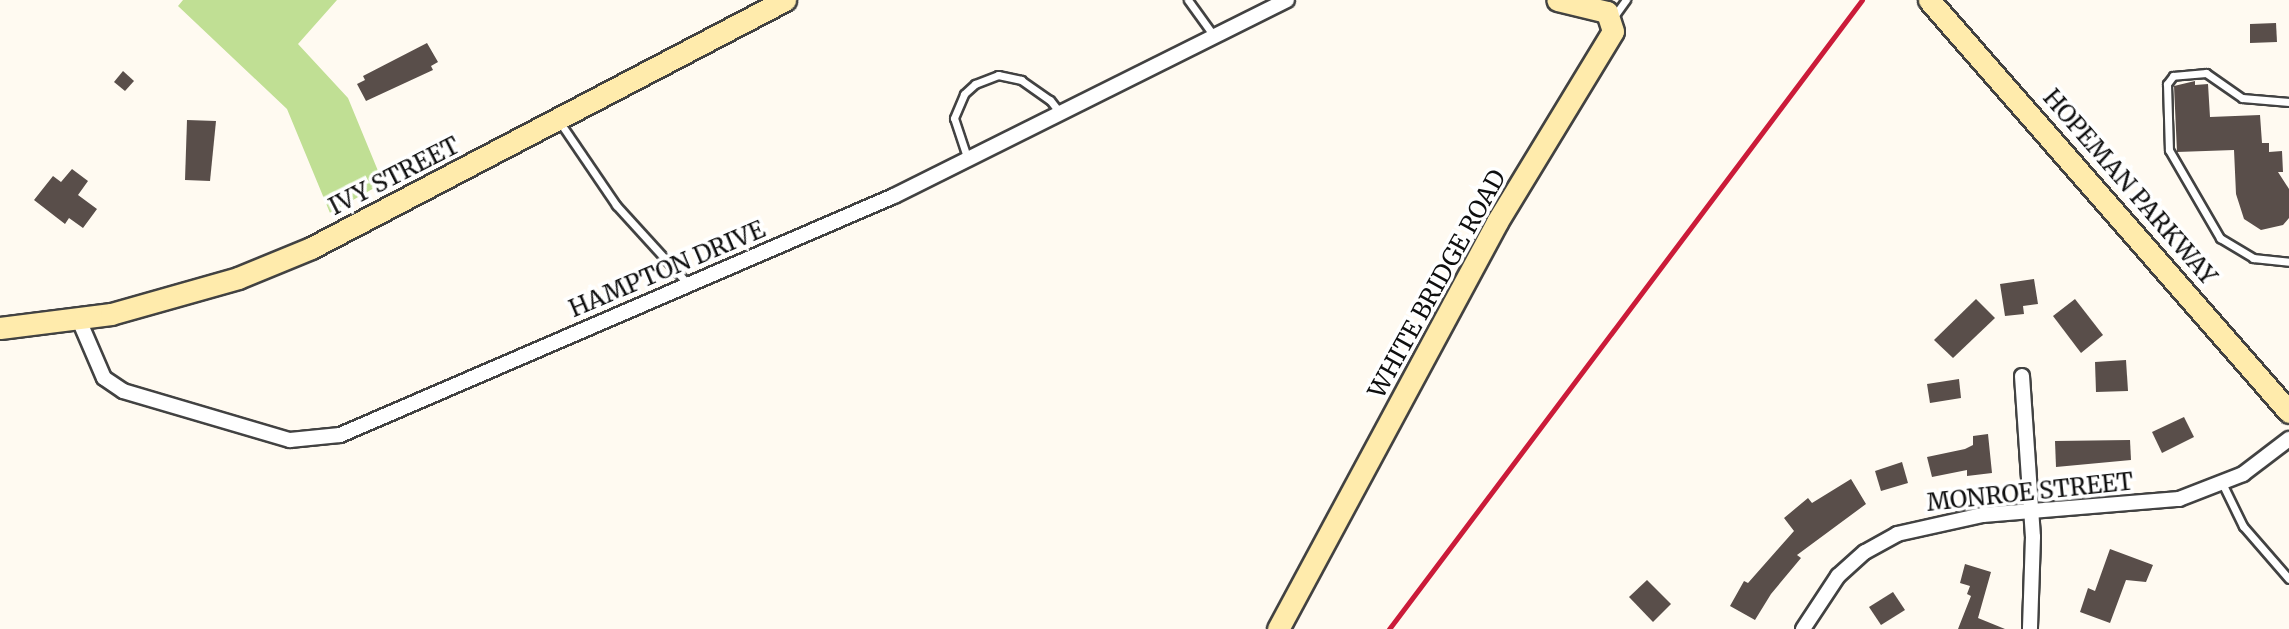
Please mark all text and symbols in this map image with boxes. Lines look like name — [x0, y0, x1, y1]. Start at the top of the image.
street label: HOPEMAN PARKWAY — [2037, 83, 2223, 291]
street label: IVY STREET — [324, 131, 464, 221]
street label: WHITE BRIDGE ROAD — [1362, 165, 1512, 403]
street label: HAMPTON DRIVE — [565, 215, 769, 323]
street label: MONROE STREET — [1925, 467, 2135, 517]

